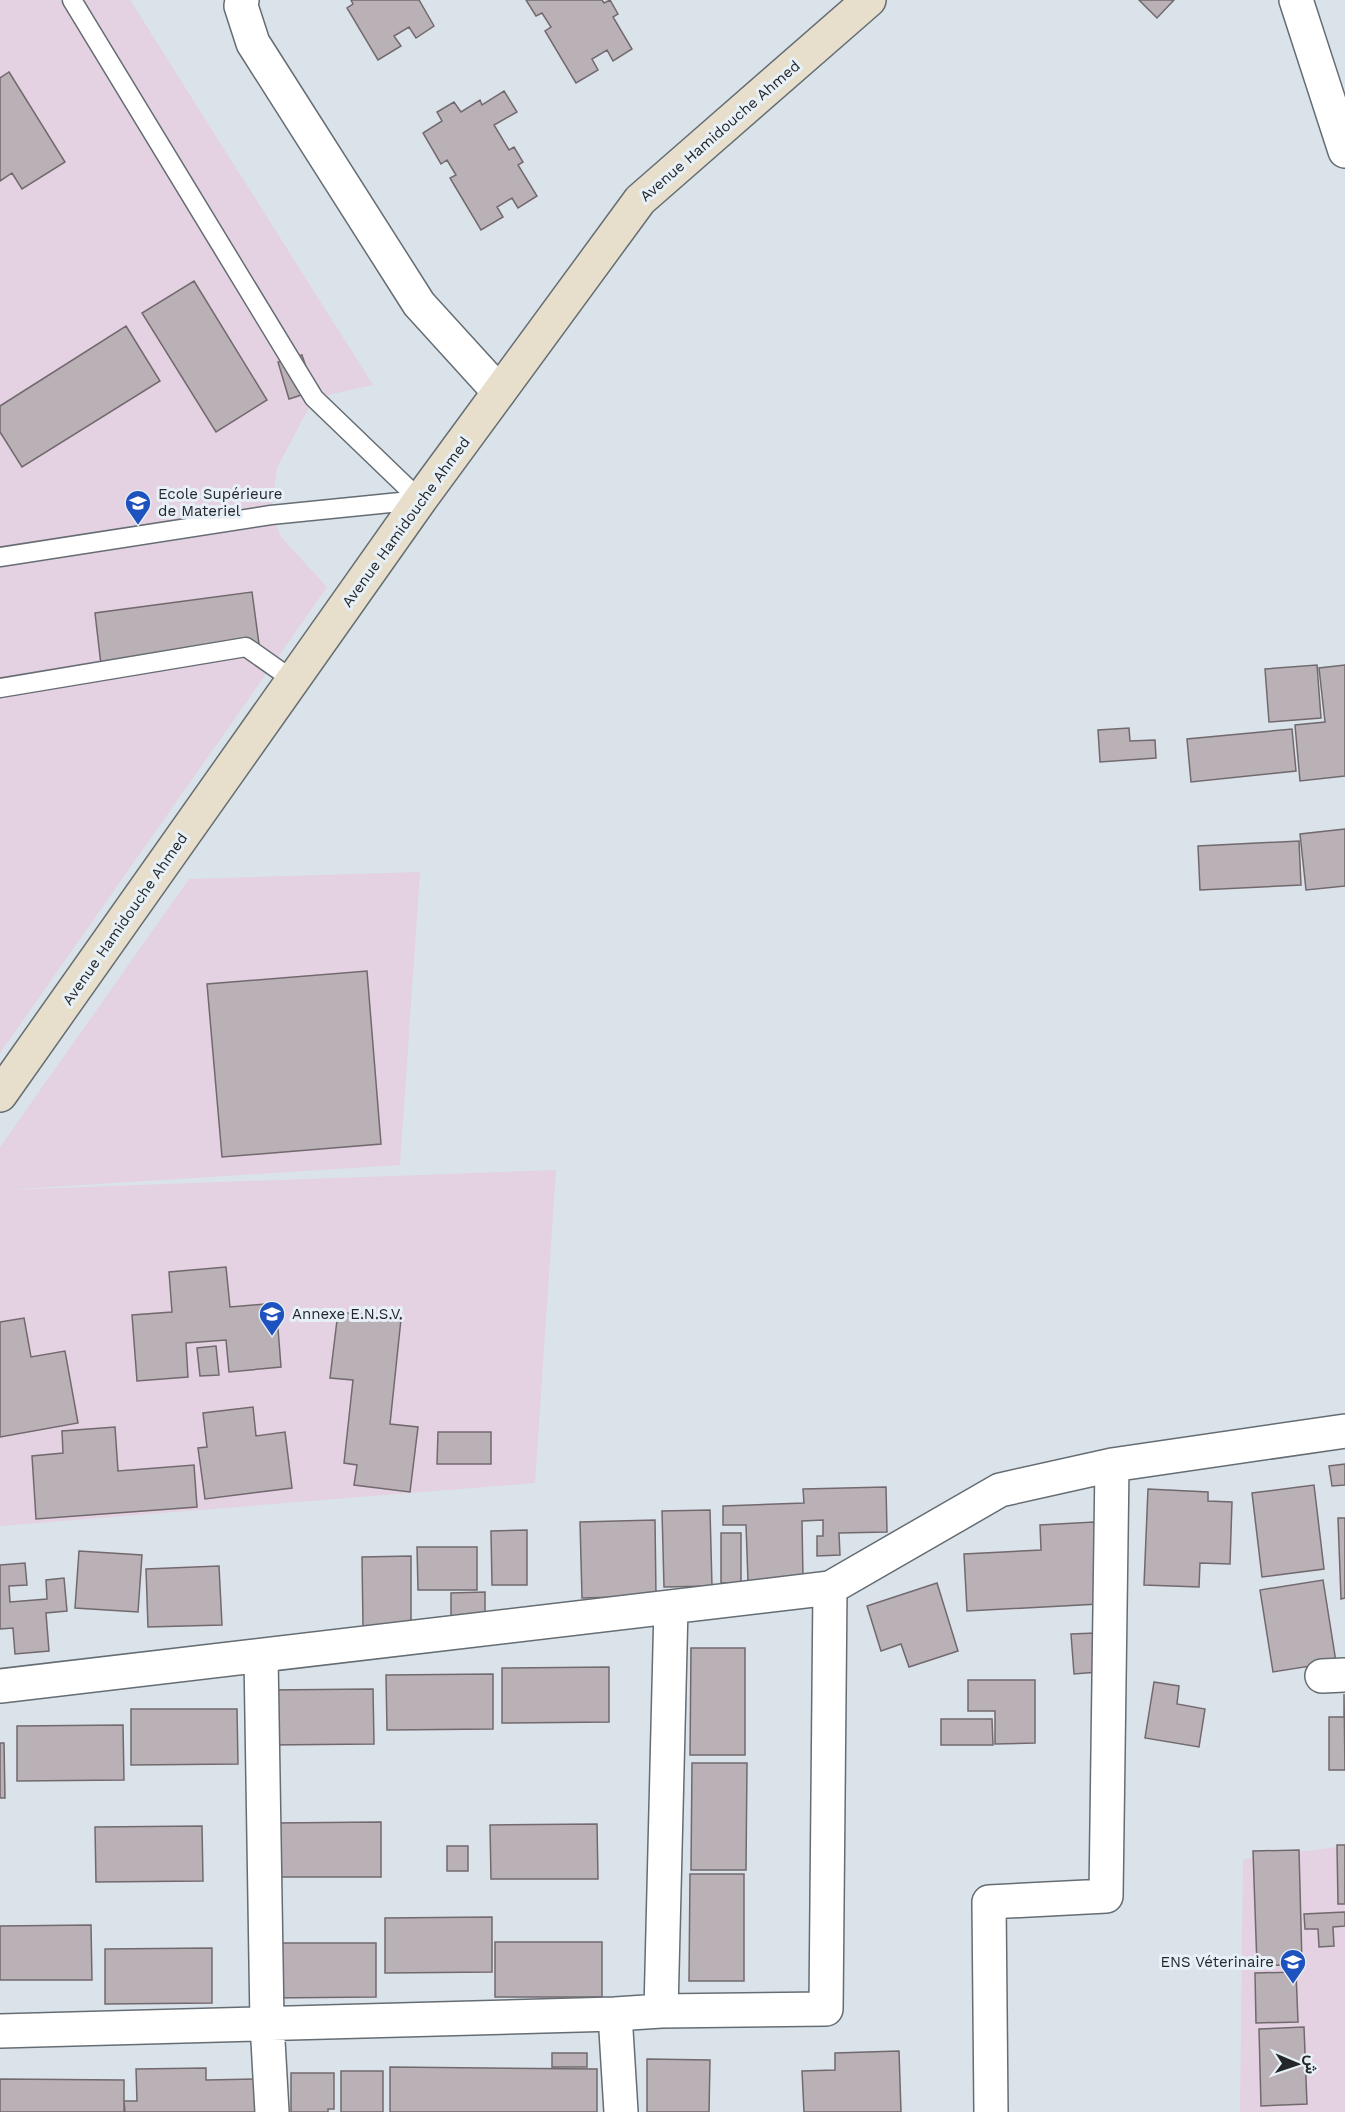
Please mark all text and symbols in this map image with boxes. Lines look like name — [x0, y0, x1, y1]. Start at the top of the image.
street label: Avenue Hamidouche Ahmed — [636, 57, 804, 205]
street label: Avenue Hamidouche Ahmed — [338, 433, 474, 611]
place label: Ecole Supérieure de Materiel — [158, 485, 282, 520]
school or university icon: Ecole Supérieure de Materiel — [123, 488, 153, 526]
street label: Avenue Hamidouche Ahmed — [59, 829, 191, 1009]
school or university icon: Annexe E.N.S.V. — [257, 1299, 287, 1337]
place label: Annexe E.N.S.V. — [292, 1305, 403, 1323]
school or university icon: ENS Véterinaire — [1278, 1947, 1308, 1985]
place label: ENS Véterinaire — [1160, 1953, 1274, 1971]
north arrow — [1267, 2034, 1327, 2094]
text: ش — [1302, 2055, 1321, 2074]

